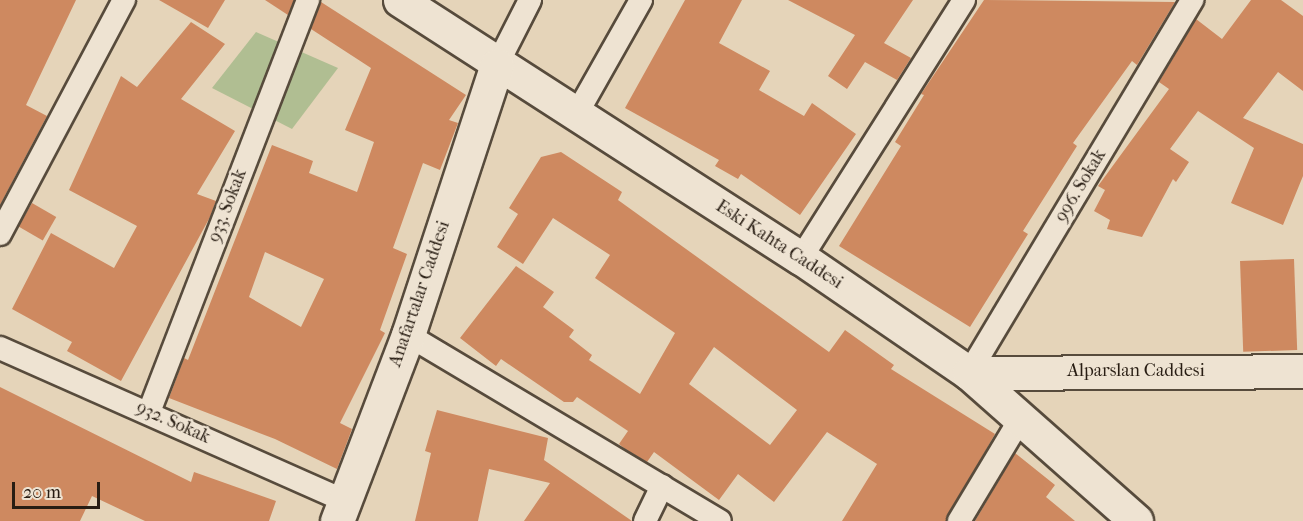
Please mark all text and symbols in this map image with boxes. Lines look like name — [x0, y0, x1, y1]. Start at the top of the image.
street label: 996. Sokak — [1051, 146, 1111, 226]
street label: 933. Sokak — [204, 166, 252, 246]
street label: Eski Kahta Caddesi — [711, 196, 847, 294]
street label: Anafartalar Caddesi — [385, 218, 455, 370]
street label: Alparslan Caddesi — [1067, 360, 1205, 382]
street label: 932. Sokak — [133, 397, 213, 449]
scale bar — [15, 470, 104, 508]
text: 20 m — [23, 482, 61, 503]

